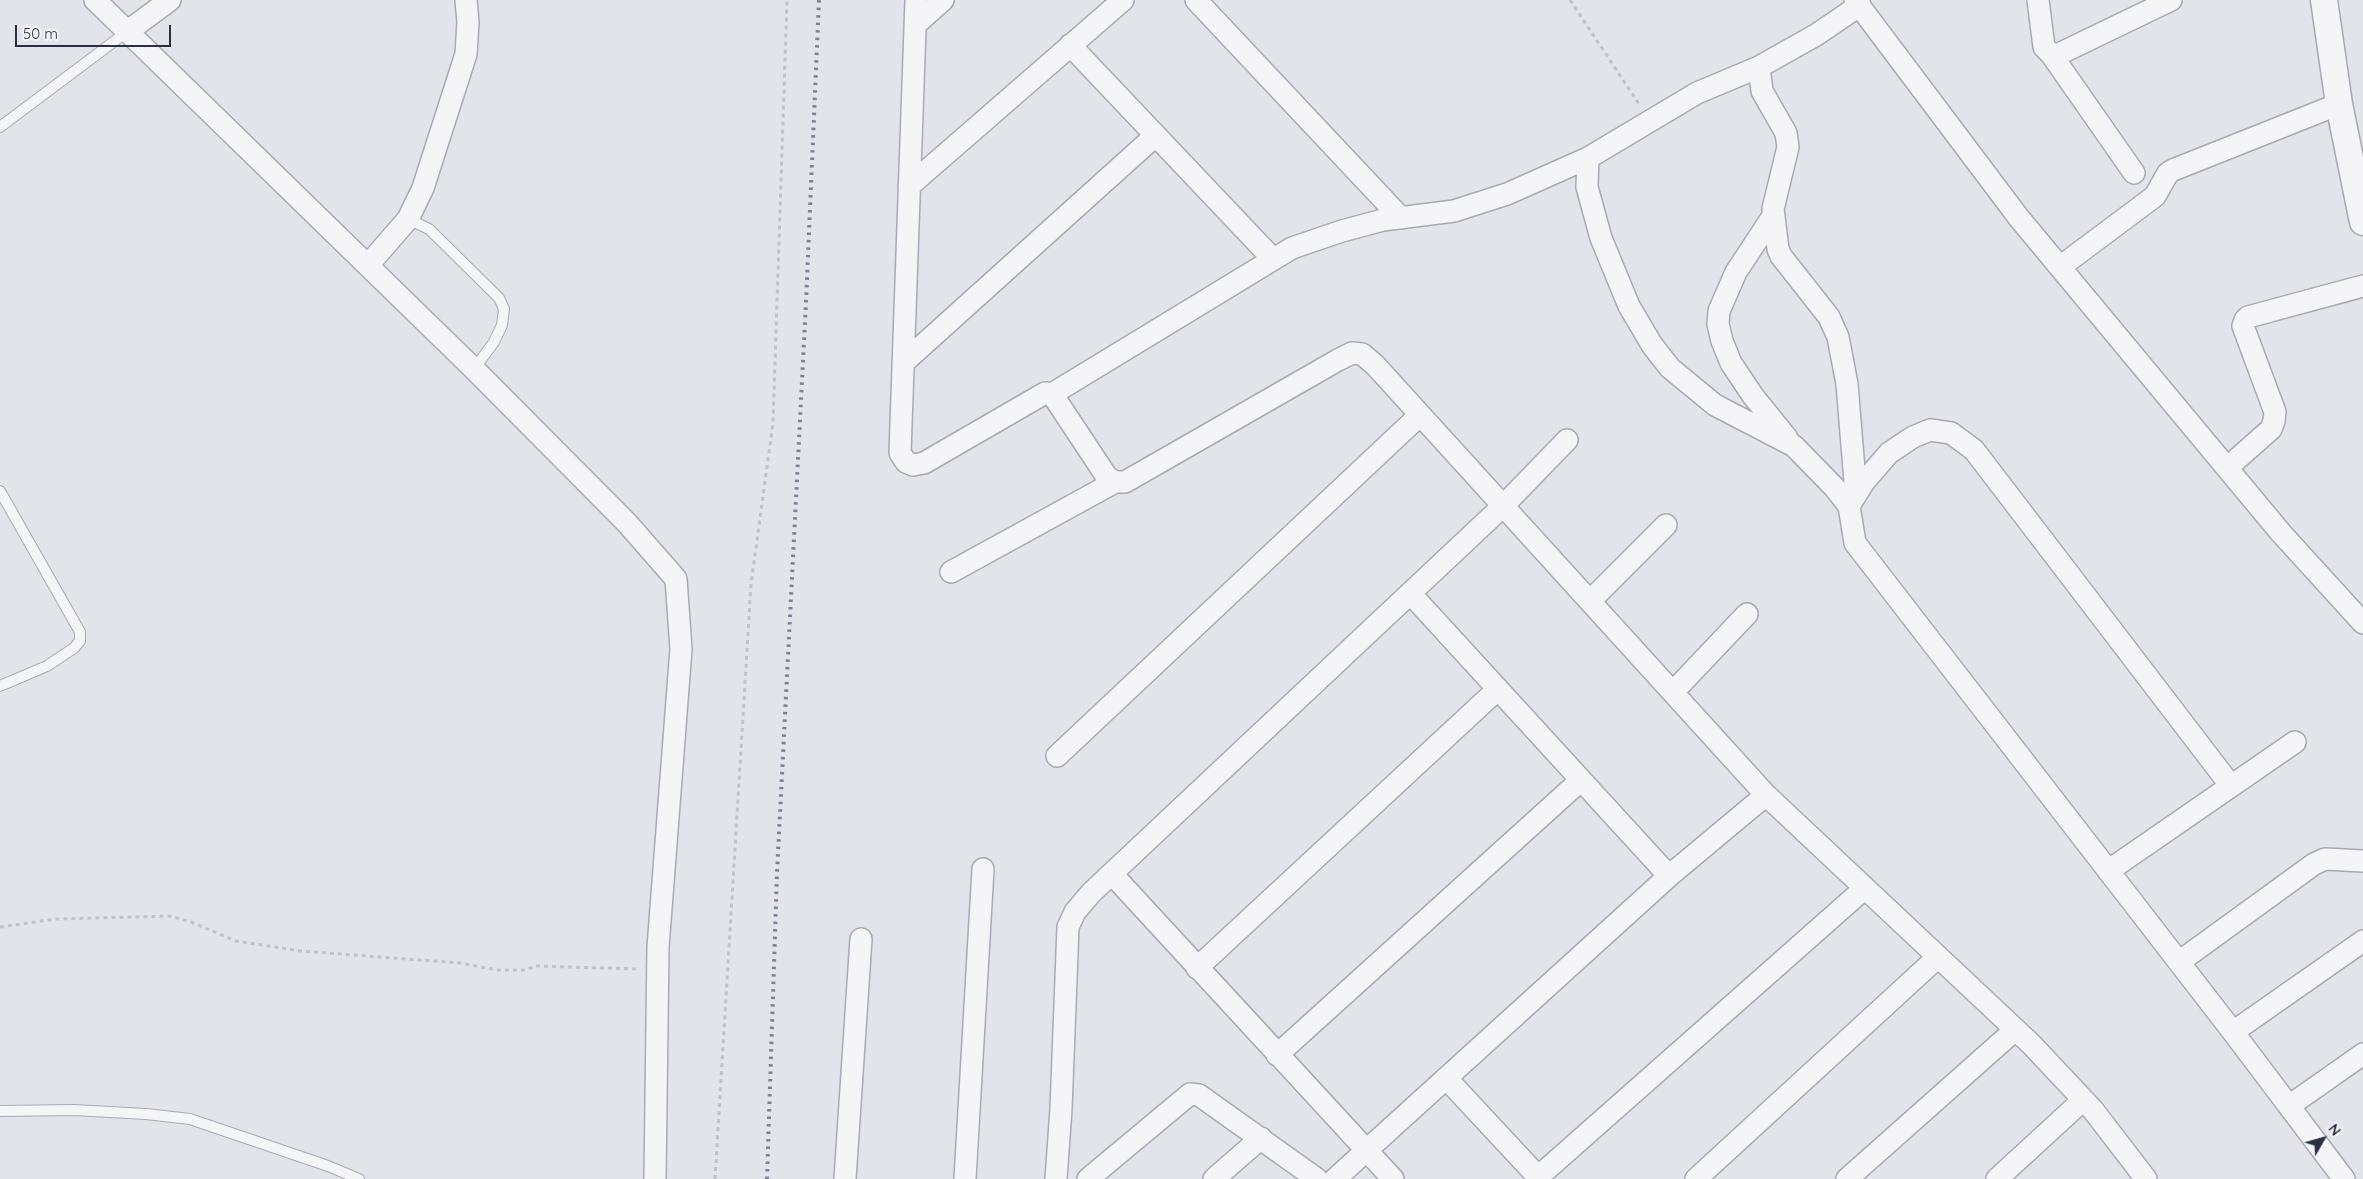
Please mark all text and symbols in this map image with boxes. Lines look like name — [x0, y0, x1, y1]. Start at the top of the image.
scale bar — [18, 15, 174, 47]
text: 50 m — [23, 24, 58, 43]
north arrow — [2298, 1114, 2348, 1164]
text: N — [2325, 1120, 2345, 1139]

